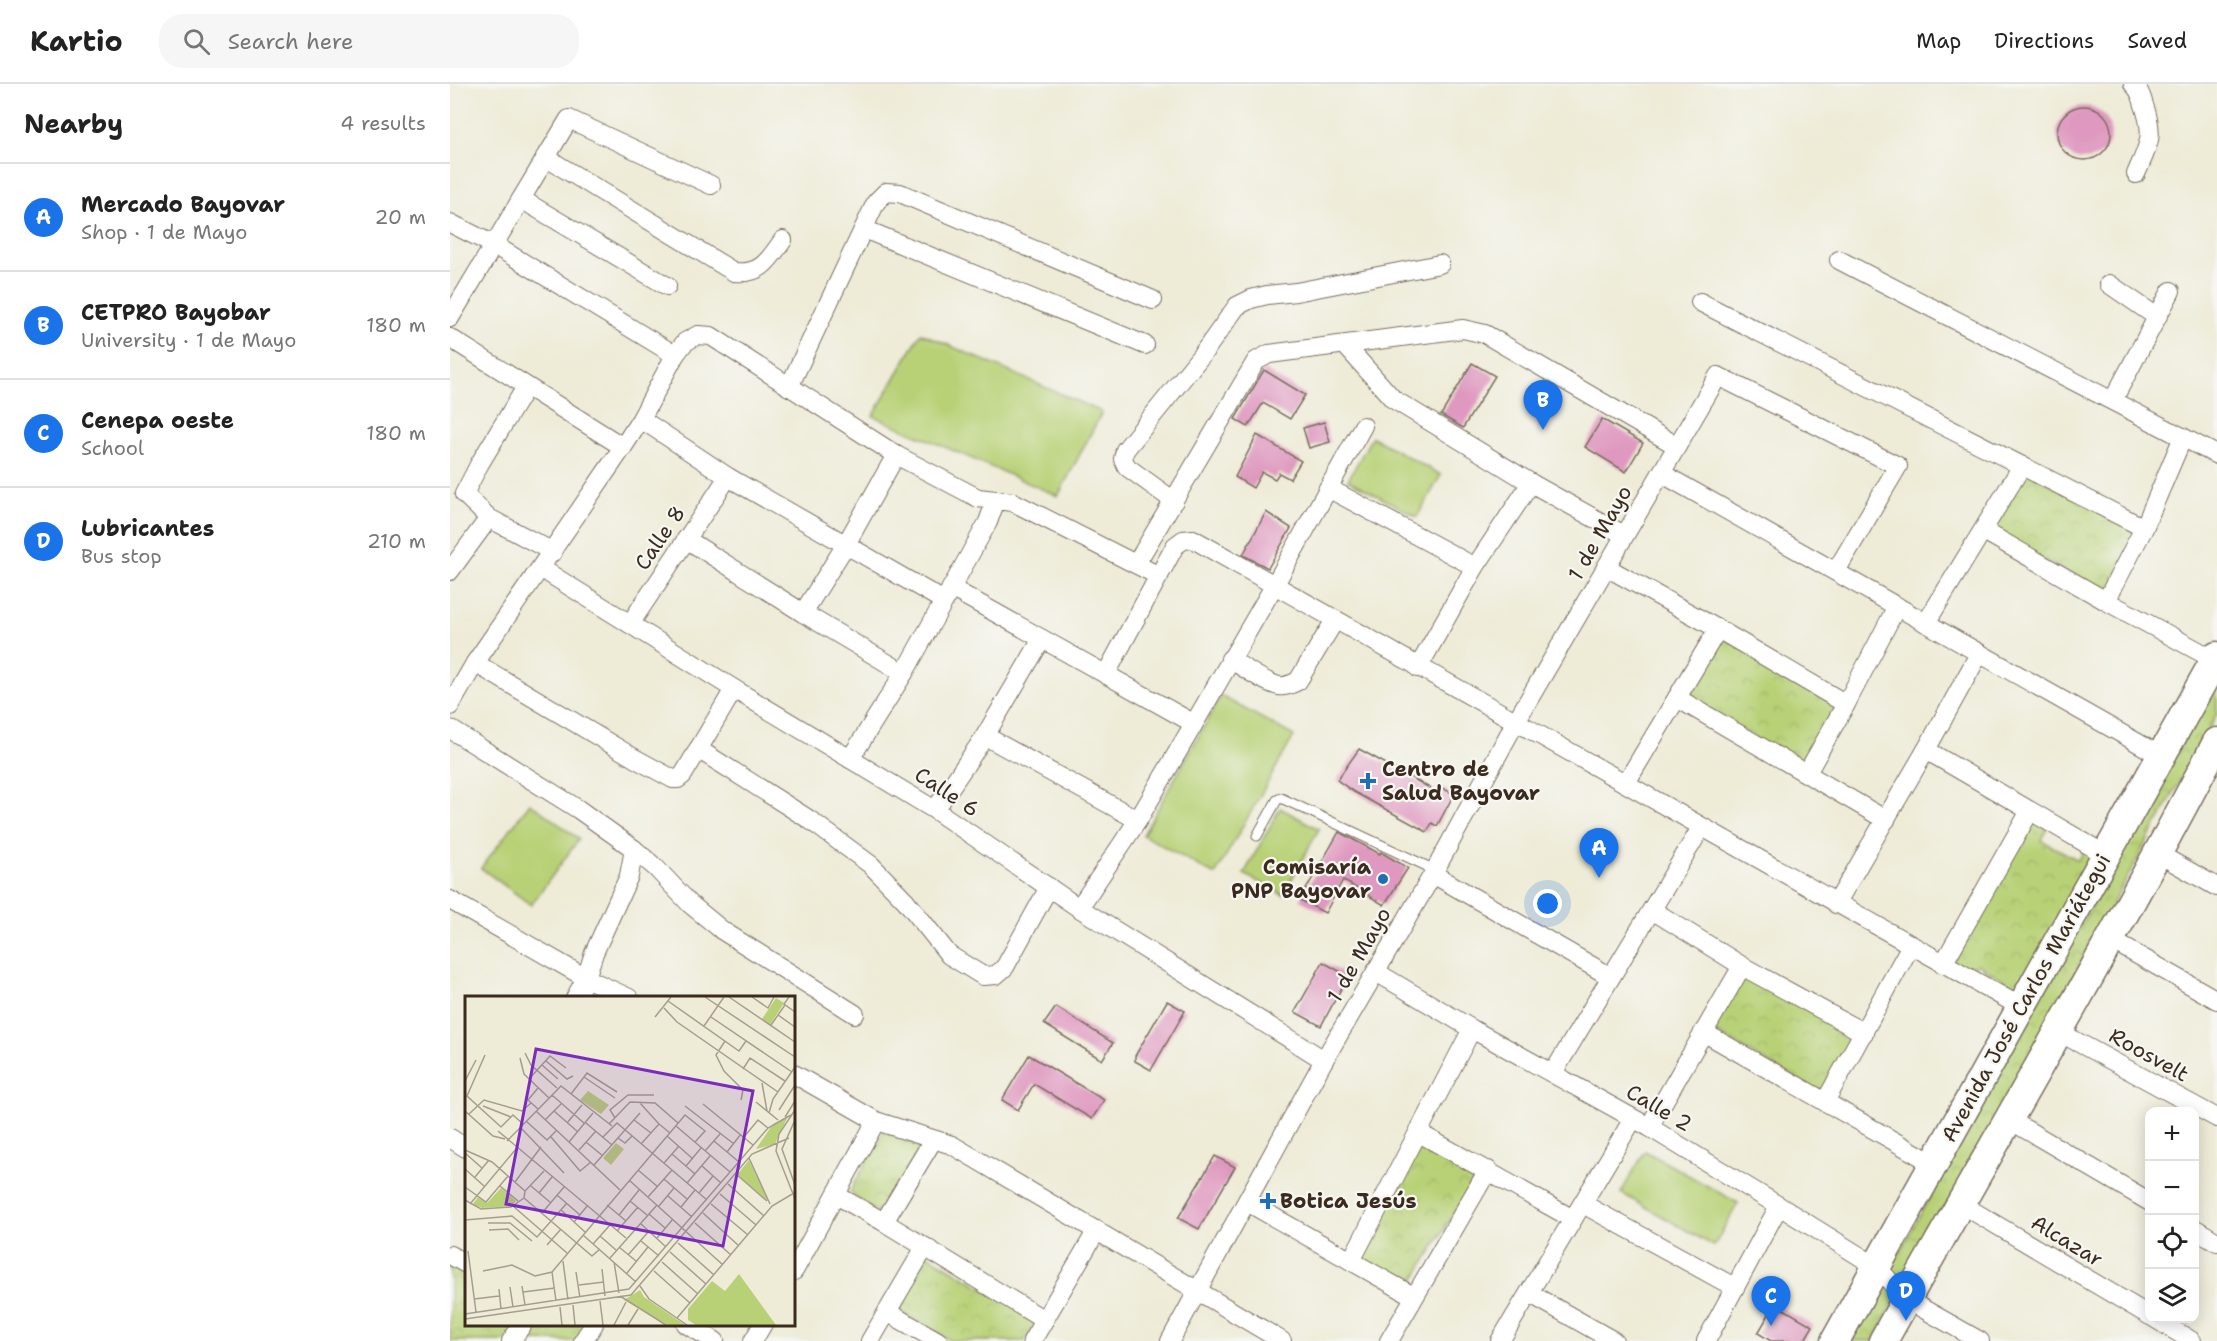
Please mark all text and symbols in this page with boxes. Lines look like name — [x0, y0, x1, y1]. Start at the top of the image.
search box — [159, 14, 579, 68]
text: Kartio — [30, 22, 123, 60]
icon: search — [180, 25, 213, 58]
text: Search here — [228, 27, 353, 56]
text: Map — [1916, 27, 1961, 55]
text: Directions — [1994, 27, 2094, 55]
text: Saved — [2127, 27, 2187, 55]
text: Nearby — [24, 106, 123, 141]
text: 4 results — [340, 110, 426, 136]
text: Mercado Bayovar — [81, 190, 285, 219]
text: A — [36, 204, 51, 230]
text: 20 m — [375, 204, 426, 230]
text: Shop · 1 de Mayo — [81, 219, 247, 245]
text: CETPRO Bayobar — [81, 298, 271, 327]
text: B — [37, 312, 50, 338]
text: 180 m — [366, 312, 426, 338]
text: University · 1 de Mayo — [81, 327, 296, 353]
pin: B — [1524, 380, 1562, 430]
text: Cenepa oeste — [81, 406, 234, 435]
text: C — [37, 420, 50, 446]
text: 180 m — [366, 420, 426, 446]
text: School — [81, 435, 144, 461]
street label: 1 de Mayo — [1561, 480, 1639, 586]
street label: Calle 8 — [628, 500, 692, 576]
text: Lubricantes — [81, 514, 214, 543]
text: D — [36, 528, 51, 554]
text: 210 m — [367, 528, 426, 554]
text: Bus stop — [81, 543, 162, 569]
place label: Centro de Salud Bayovar — [1382, 755, 1540, 807]
street label: Calle 6 — [909, 761, 985, 823]
marker: Centro de Salud Bayovar — [1359, 772, 1377, 790]
pin: A — [1580, 828, 1618, 878]
street label: Avenida José Carlos Mariátegui — [1935, 849, 2117, 1147]
place label: Comisaría PNP Bayovar — [1231, 853, 1372, 905]
marker: Comisaría PNP Bayovar — [1376, 872, 1390, 886]
your location — [1533, 889, 1562, 918]
street label: 1 de Mayo — [1320, 902, 1398, 1008]
inset map — [465, 996, 795, 1326]
street label: Roosvelt — [2104, 1022, 2194, 1088]
street label: Calle 2 — [1621, 1078, 1697, 1138]
map controls — [2145, 1107, 2199, 1323]
button: + — [2145, 1107, 2199, 1161]
button: − — [2145, 1161, 2199, 1215]
place label: Botica Jesús — [1280, 1187, 1417, 1215]
marker: Botica Jesús — [1261, 1194, 1275, 1208]
street label: Alcazar — [2026, 1209, 2108, 1273]
button: locate — [2145, 1215, 2199, 1269]
button: layers — [2145, 1269, 2199, 1323]
pin: D — [1886, 1272, 1926, 1321]
pin: C — [1752, 1276, 1790, 1326]

